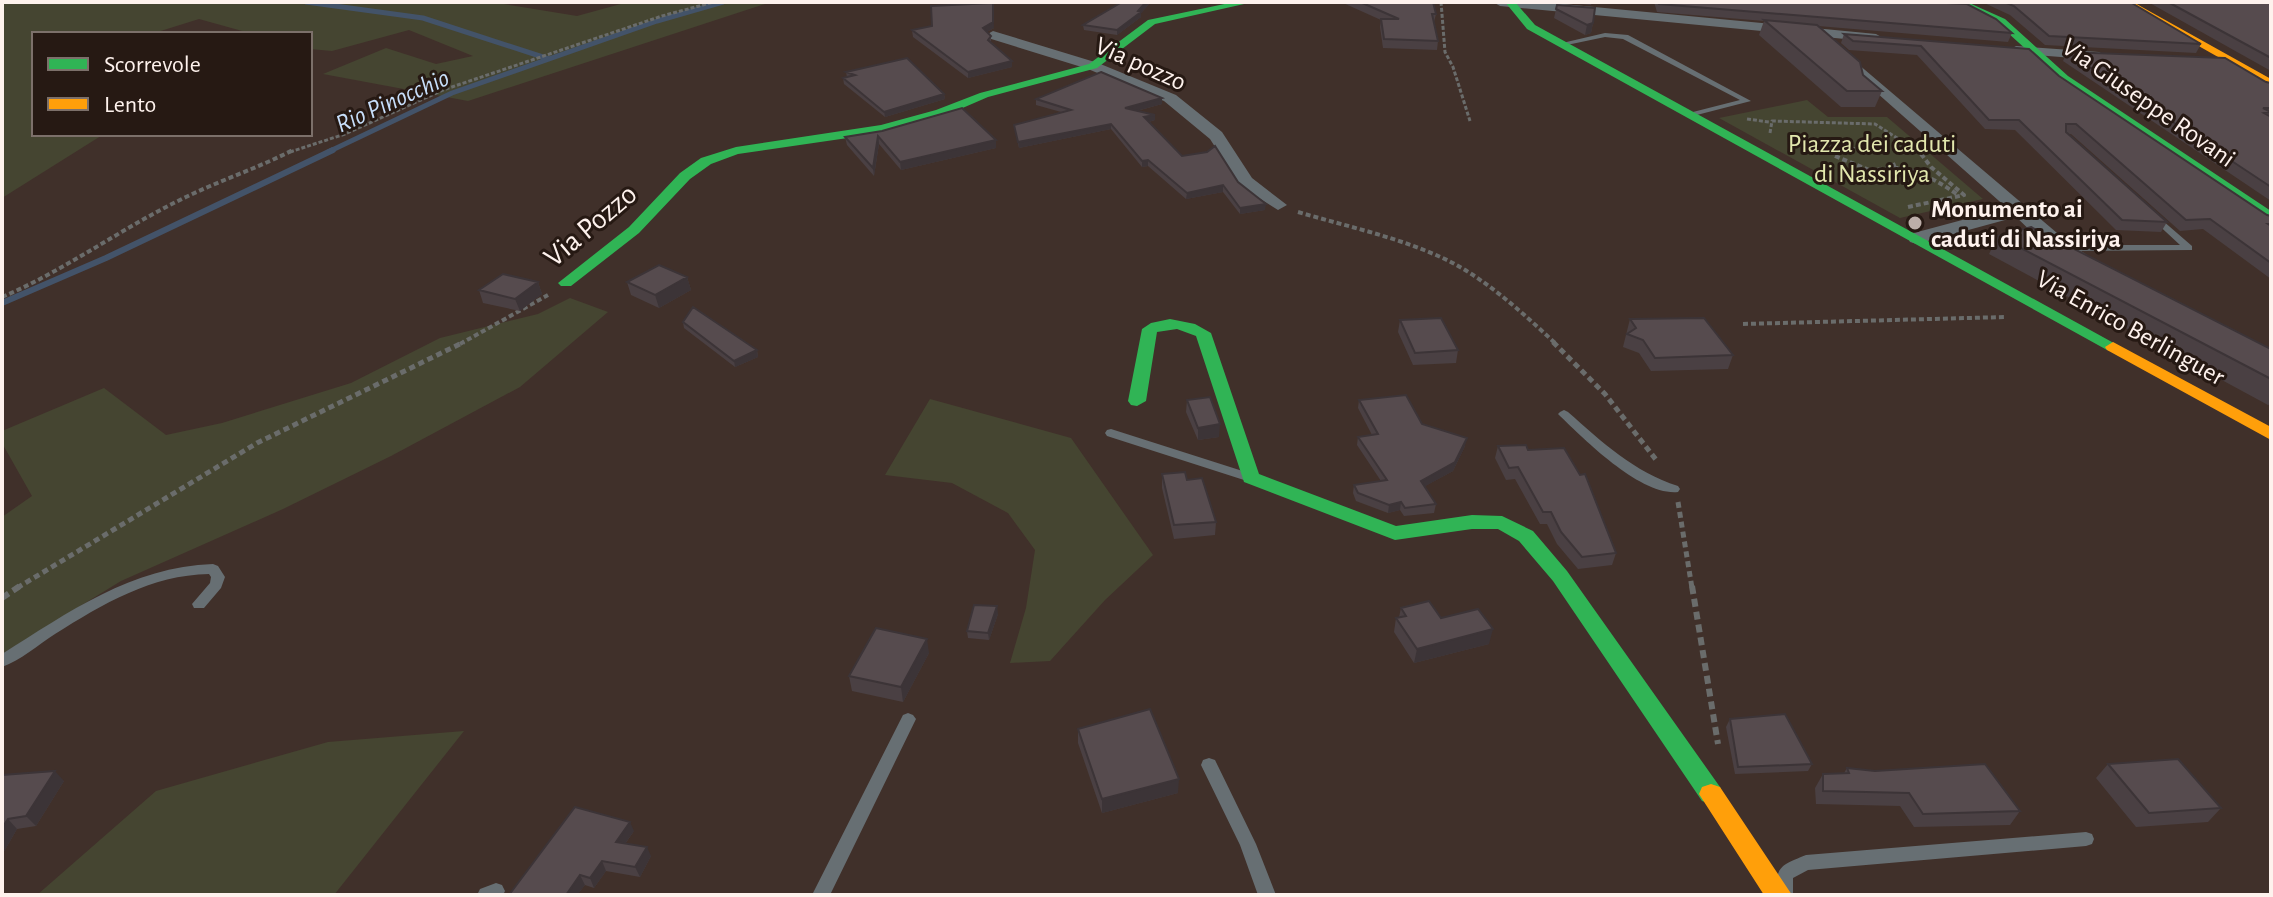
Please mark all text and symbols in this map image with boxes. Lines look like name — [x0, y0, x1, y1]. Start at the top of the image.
legend — [32, 32, 312, 136]
street label: Via pozzo — [1091, 32, 1190, 95]
street label: Via Giuseppe Rovani — [2057, 33, 2240, 172]
text: Scorrevole — [104, 53, 201, 77]
water label: Rio Pinocchio — [332, 64, 453, 137]
text: Lento — [104, 93, 156, 117]
park label: Piazza dei caduti di Nassiriya — [1788, 131, 1956, 187]
street label: Via Pozzo — [539, 179, 643, 273]
place label: Monumento ai caduti di Nassiriya — [1931, 196, 2121, 252]
marker: Monumento ai caduti di Nassiriya — [1906, 214, 1924, 232]
street label: Via Enrico Berlinguer — [2032, 265, 2230, 391]

